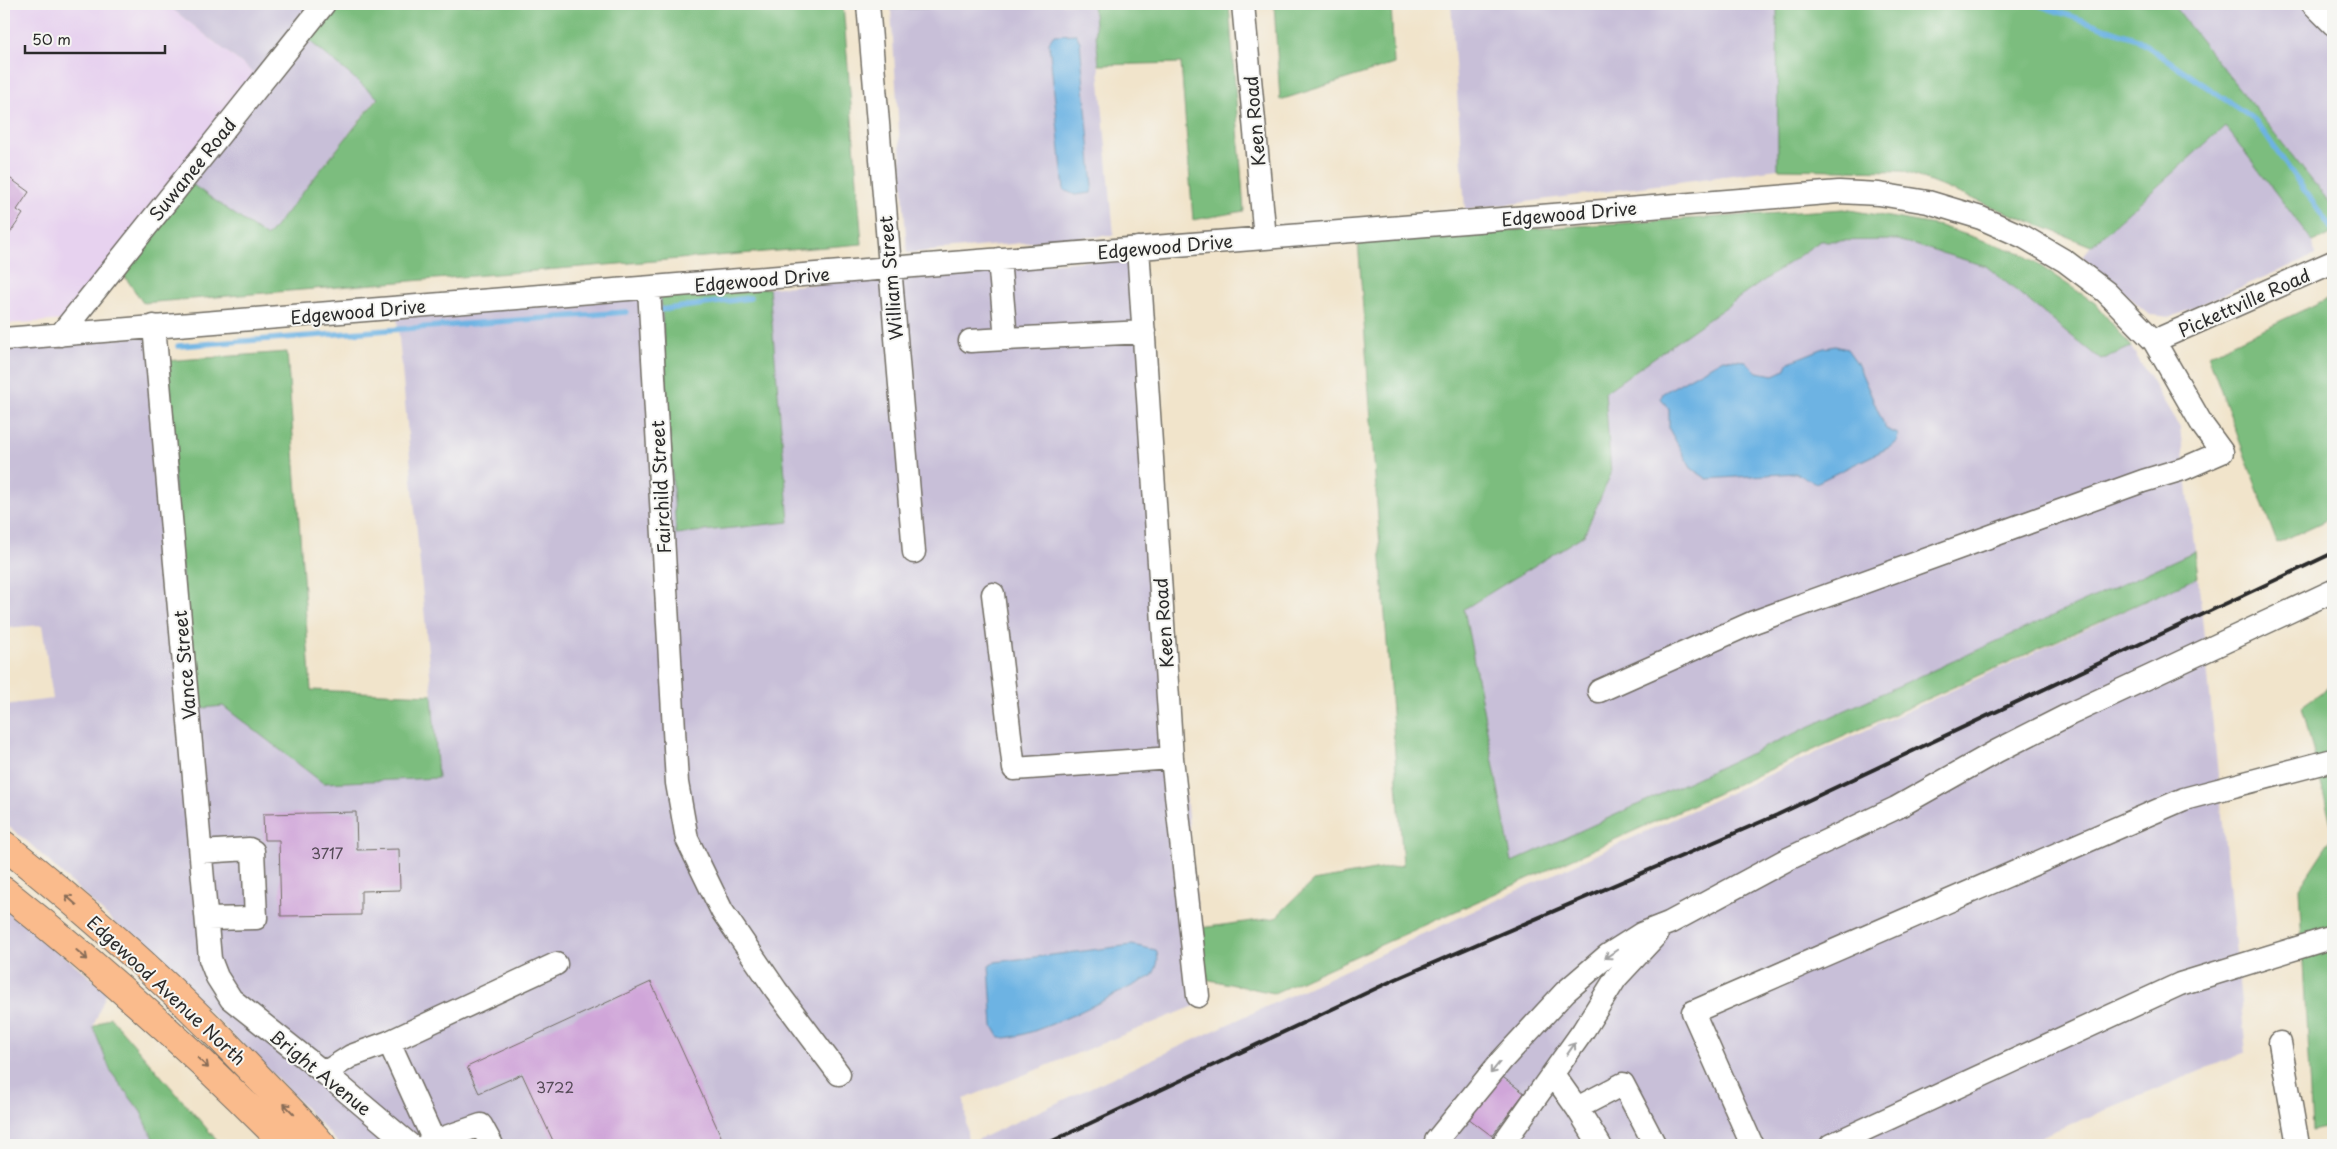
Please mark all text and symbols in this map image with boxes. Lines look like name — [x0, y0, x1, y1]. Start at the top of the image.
scale bar — [25, 22, 165, 54]
text: 50 m — [32, 27, 71, 50]
street label: Keen Road — [1237, 75, 1271, 167]
street label: Suwanee Road — [142, 112, 242, 226]
street label: Edgewood Drive — [1500, 194, 1638, 232]
street label: William Street — [871, 215, 909, 341]
street label: Edgewood Drive — [1096, 227, 1234, 265]
street label: Edgewood Drive — [693, 260, 831, 298]
street label: Pickettville Road — [2174, 261, 2314, 343]
street label: Edgewood Drive — [289, 292, 427, 330]
street label: Fairchild Street — [643, 420, 677, 554]
street label: Keen Road — [1146, 577, 1180, 669]
street label: Vance Street — [166, 609, 202, 721]
house number: 3717 — [311, 841, 344, 864]
one-way arrow — [64, 895, 77, 906]
street label: Edgewood Avenue North — [81, 909, 253, 1071]
one-way arrow — [1604, 949, 1618, 959]
one-way arrow — [75, 950, 88, 961]
street label: Bright Avenue — [264, 1023, 378, 1121]
one-way arrow — [1566, 1042, 1576, 1056]
one-way arrow — [197, 1057, 210, 1069]
one-way arrow — [1490, 1061, 1501, 1074]
house number: 3722 — [536, 1075, 574, 1098]
one-way arrow — [283, 1103, 295, 1116]

